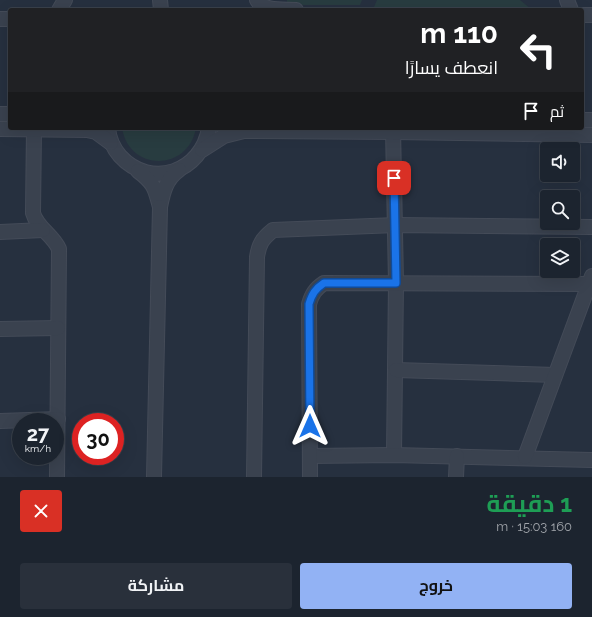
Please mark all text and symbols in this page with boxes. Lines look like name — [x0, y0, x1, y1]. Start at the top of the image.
text: 110 m — [420, 17, 498, 50]
icon: left — [512, 24, 564, 76]
text: انعطف يسارًا — [405, 57, 498, 78]
icon: arrive — [520, 100, 542, 122]
text: ثم — [550, 103, 564, 121]
map controls — [540, 142, 580, 278]
button: sound — [540, 142, 580, 182]
pin — [377, 161, 411, 195]
icon: arrive — [383, 167, 405, 189]
button: search — [540, 190, 580, 230]
button: layers — [540, 238, 580, 278]
position arrow — [289, 405, 331, 447]
speed limit sign: 30 — [72, 413, 124, 465]
text: 27 — [27, 422, 49, 446]
text: km/h — [25, 443, 51, 454]
text: 1 دقيقة — [487, 489, 572, 518]
button: close — [20, 490, 62, 532]
text: 160 m · 15:03 — [496, 519, 572, 534]
button: مشاركة — [20, 563, 292, 609]
button: خروج — [300, 563, 572, 609]

